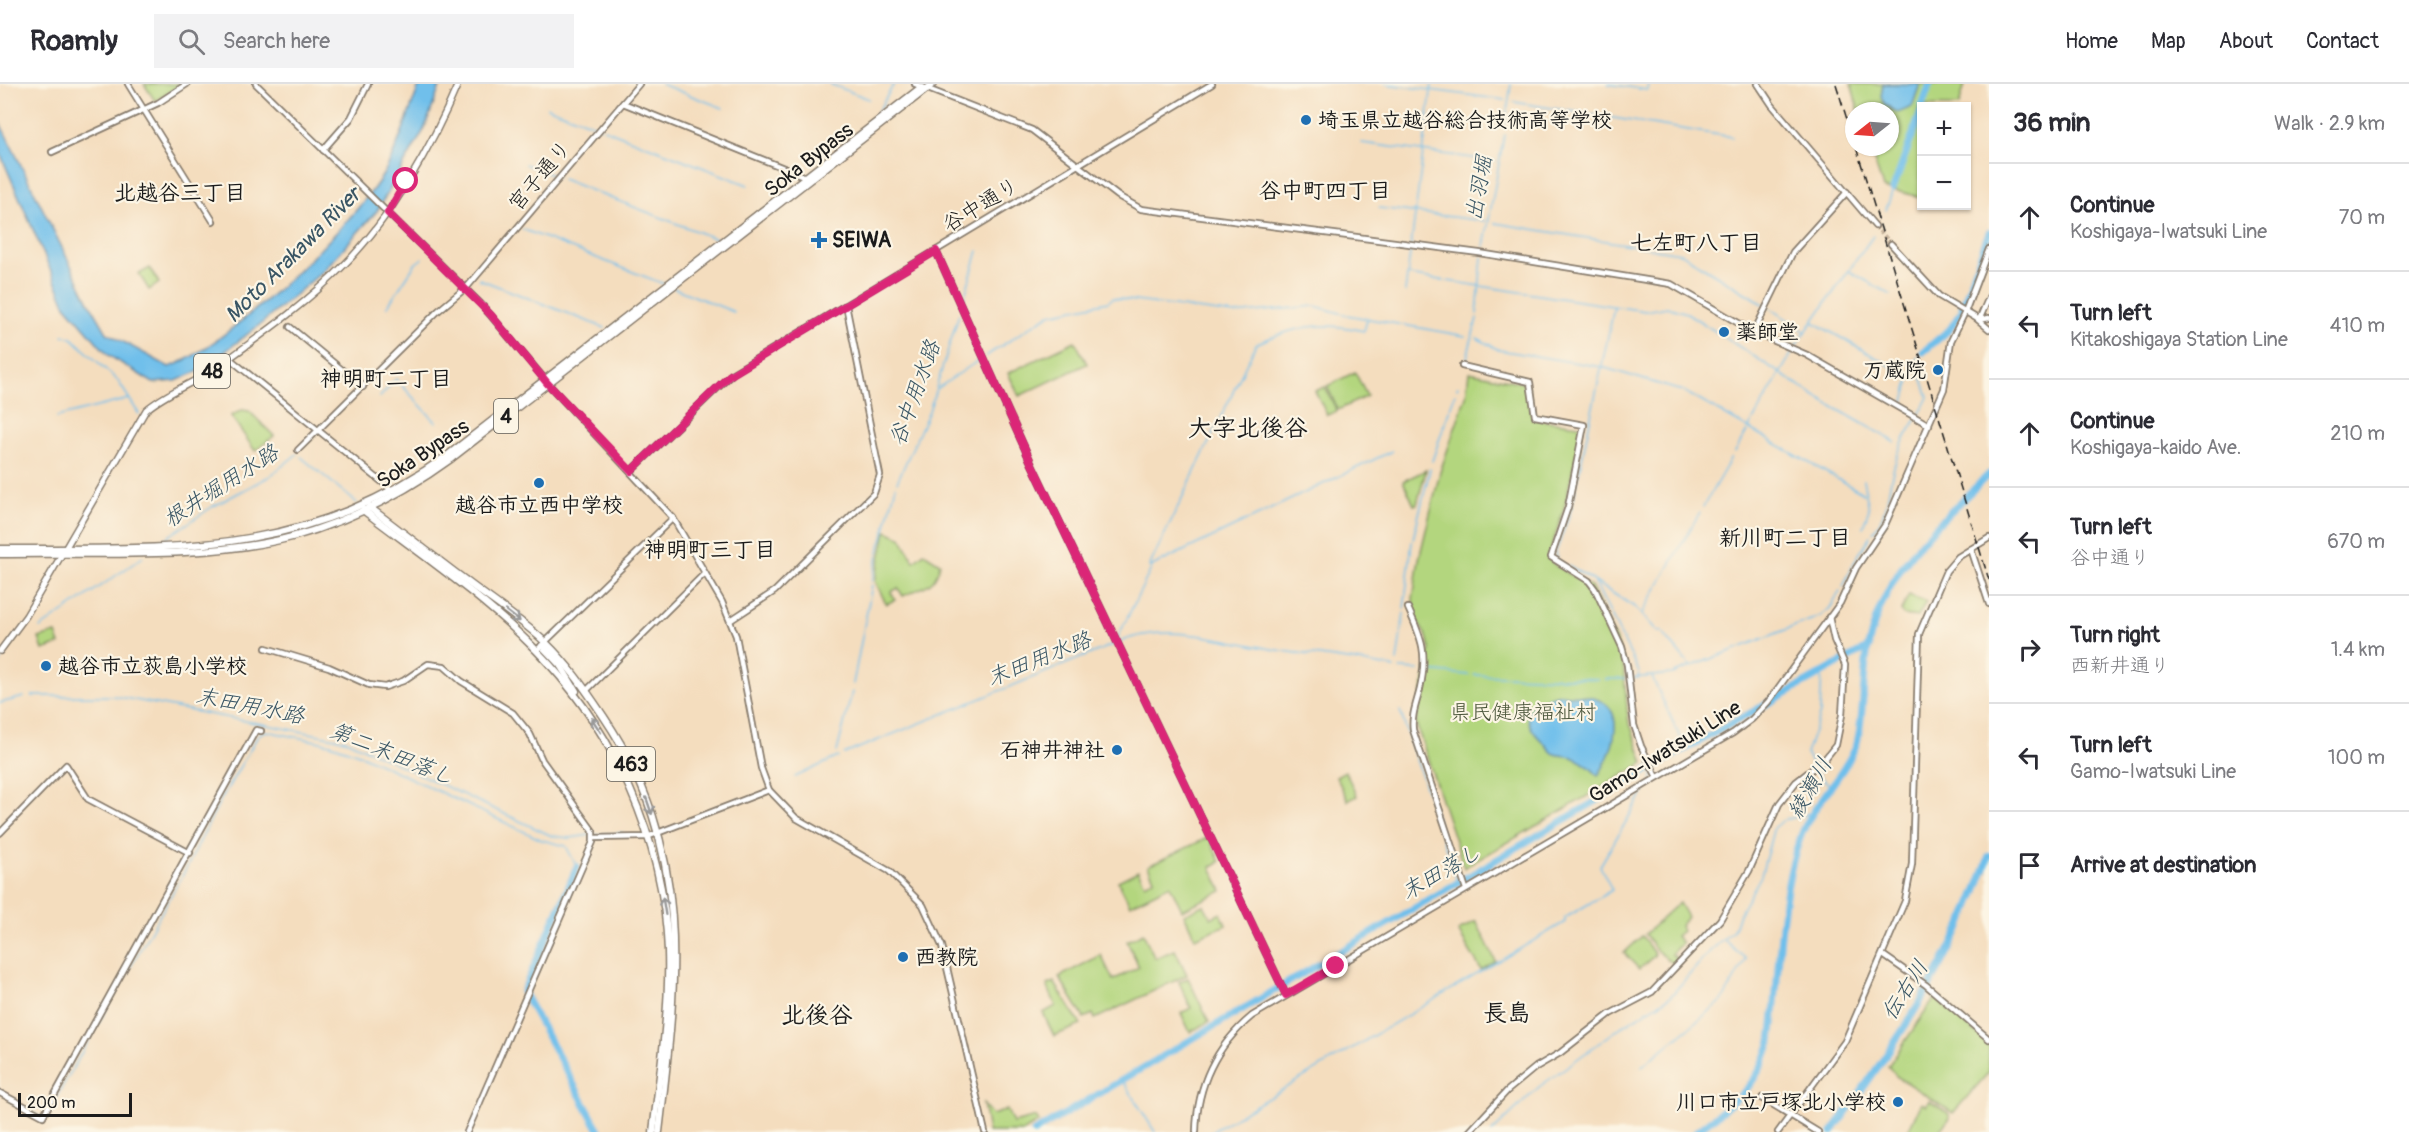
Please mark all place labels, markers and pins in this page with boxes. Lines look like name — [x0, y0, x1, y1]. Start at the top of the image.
place label: 埼玉県立越谷総合技術高等学校 — [1318, 107, 1612, 134]
marker: 埼玉県立越谷総合技術高等学校 — [1299, 113, 1313, 127]
place label: SEIWA — [832, 227, 892, 254]
marker: SEIWA — [810, 231, 828, 249]
place label: 薬師堂 — [1736, 319, 1799, 346]
marker: 薬師堂 — [1717, 325, 1731, 339]
place label: 万蔵院 — [1863, 357, 1926, 384]
marker: 万蔵院 — [1931, 363, 1945, 377]
marker: 越谷市立西中学校 — [532, 476, 546, 490]
place label: 越谷市立西中学校 — [455, 492, 623, 519]
place label: 越谷市立荻島小学校 — [58, 653, 247, 680]
marker: 越谷市立荻島小学校 — [39, 659, 53, 673]
place label: 石神井神社 — [1000, 737, 1105, 764]
marker: 石神井神社 — [1110, 743, 1124, 757]
place label: 西教院 — [915, 944, 978, 971]
marker: 西教院 — [896, 950, 910, 964]
place label: 川口市立戸塚北小学校 — [1676, 1089, 1886, 1116]
marker: 川口市立戸塚北小学校 — [1891, 1095, 1905, 1109]

